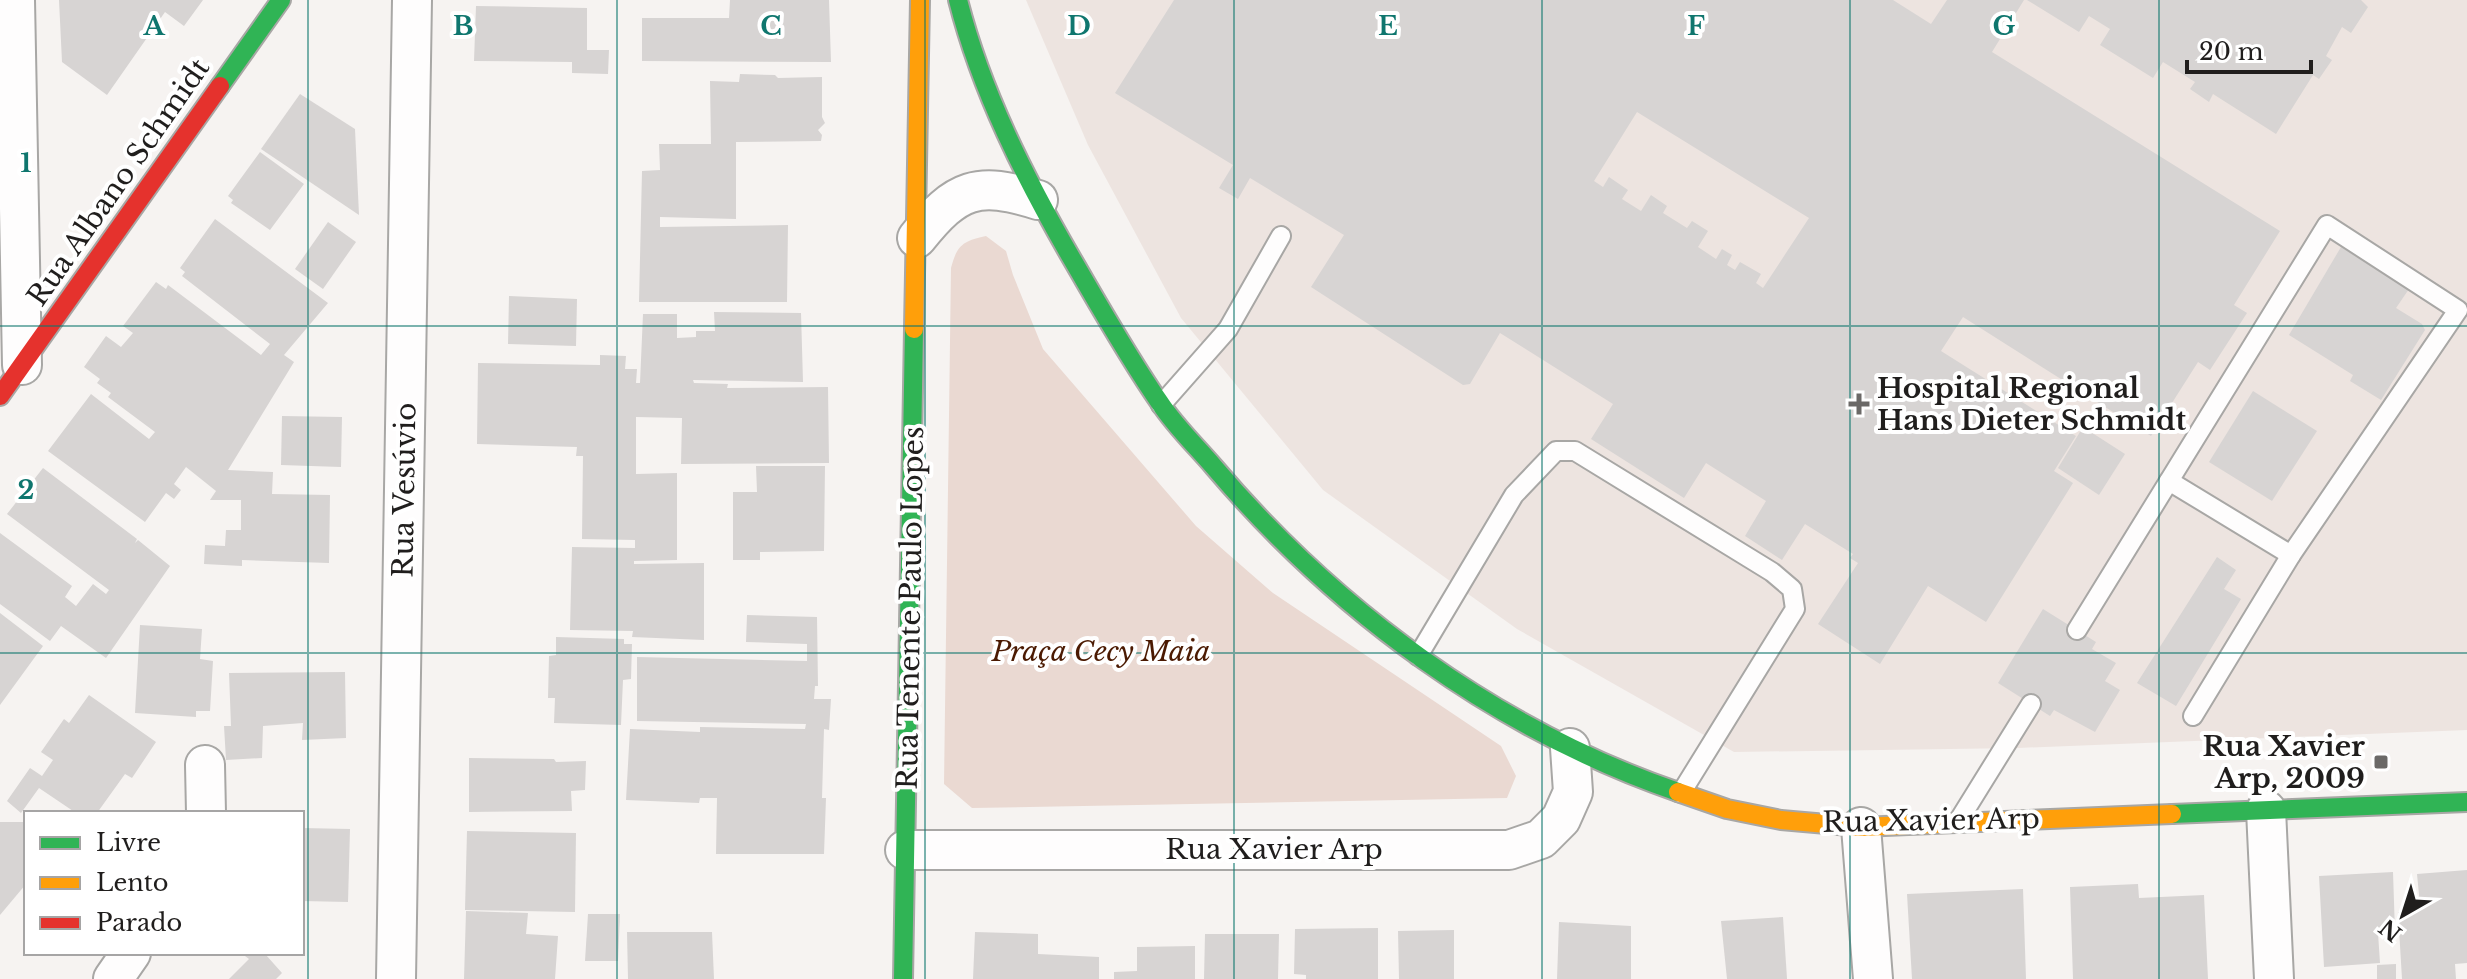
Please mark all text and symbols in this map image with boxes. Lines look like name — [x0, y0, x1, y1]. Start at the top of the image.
text: A — [142, 10, 165, 42]
text: B — [453, 10, 473, 42]
text: C — [760, 10, 782, 42]
text: D — [1067, 10, 1091, 42]
text: E — [1378, 10, 1398, 42]
text: F — [1687, 10, 1705, 42]
text: G — [1993, 10, 2016, 42]
scale bar — [2187, 24, 2311, 74]
text: 20 m — [2199, 37, 2264, 66]
street label: Rua Albano Schmidt — [20, 51, 217, 313]
text: 1 — [20, 147, 32, 179]
place label: Hospital Regional Hans Dieter Schmidt — [1877, 371, 2186, 438]
marker: Hospital Regional Hans Dieter Schmidt — [1848, 393, 1870, 415]
street label: Rua Vesúvio — [385, 402, 424, 578]
street label: Rua Tenente Paulo Lopes — [890, 426, 931, 790]
text: 2 — [18, 474, 34, 506]
park label: Praça Cecy Maia — [991, 634, 1210, 669]
place label: Rua Xavier Arp, 2009 — [2203, 729, 2365, 796]
marker: Rua Xavier Arp, 2009 — [2372, 753, 2390, 771]
street label: Rua Xavier Arp — [1822, 801, 2040, 840]
legend — [24, 811, 304, 955]
text: Livre — [96, 828, 161, 857]
street label: Rua Xavier Arp — [1165, 832, 1383, 867]
text: Lento — [96, 868, 169, 897]
north arrow — [2363, 875, 2443, 955]
text: Parado — [96, 908, 182, 937]
text: N — [2374, 913, 2407, 947]

